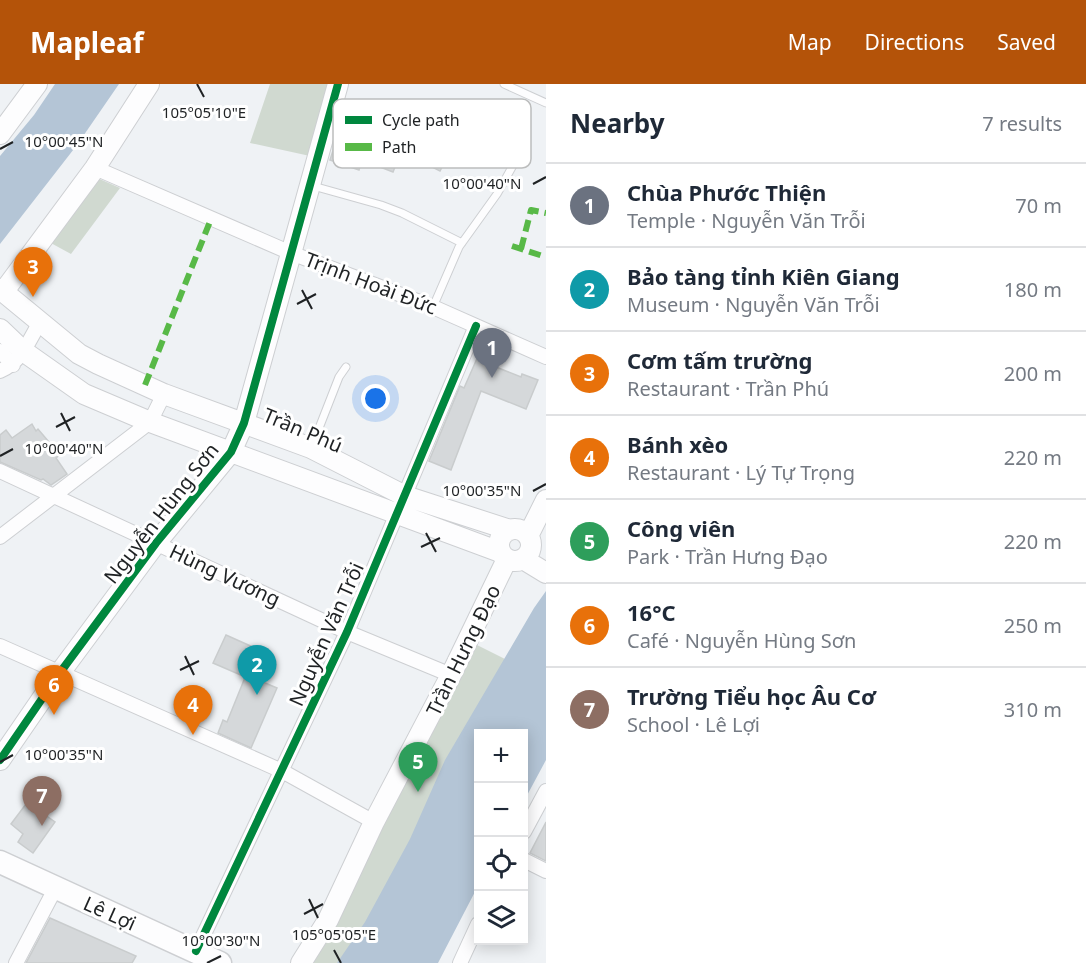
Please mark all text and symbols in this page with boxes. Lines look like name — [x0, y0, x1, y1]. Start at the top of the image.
text: Mapleaf — [30, 23, 144, 61]
text: Map — [788, 28, 832, 56]
text: Directions — [865, 28, 964, 56]
text: Saved — [997, 28, 1056, 56]
legend — [333, 99, 531, 168]
text: 105°05'10"E — [162, 102, 246, 122]
text: Nearby — [570, 105, 665, 141]
text: Cycle path — [382, 109, 460, 131]
text: 7 results — [982, 110, 1062, 137]
text: 10°00'45"N — [25, 131, 103, 151]
text: Path — [382, 136, 416, 158]
text: 10°00'40"N — [443, 173, 521, 193]
text: Chùa Phước Thiện — [627, 177, 826, 207]
text: 1 — [584, 192, 595, 219]
text: 70 m — [1015, 192, 1062, 219]
text: Temple · Nguyễn Văn Trỗi — [627, 207, 866, 234]
street label: Trịnh Hoài Đức — [301, 245, 441, 321]
pin: 3 — [14, 248, 52, 297]
text: Bảo tàng tỉnh Kiên Giang — [627, 261, 900, 291]
text: 2 — [584, 276, 595, 303]
text: 180 m — [1004, 276, 1062, 303]
text: Museum · Nguyễn Văn Trỗi — [627, 291, 880, 318]
pin: 1 — [472, 328, 512, 378]
text: Cơm tấm trường — [627, 345, 812, 375]
text: 3 — [584, 360, 595, 387]
text: 200 m — [1004, 360, 1062, 387]
text: Restaurant · Trần Phú — [627, 375, 829, 402]
your location — [361, 384, 390, 413]
street label: Trần Phú — [259, 401, 347, 459]
text: Bánh xèo — [627, 429, 728, 459]
street label: Nguyễn Hùng Sơn — [98, 437, 224, 589]
text: 10°00'40"N — [25, 438, 103, 458]
text: 4 — [584, 444, 595, 471]
text: 220 m — [1004, 444, 1062, 471]
text: Restaurant · Lý Tự Trọng — [627, 459, 855, 486]
text: 10°00'35"N — [443, 480, 521, 500]
text: Công viên — [627, 513, 735, 543]
text: 5 — [584, 528, 595, 555]
text: 220 m — [1004, 528, 1062, 555]
street label: Hùng Vương — [165, 538, 285, 612]
text: Park · Trần Hưng Đạo — [627, 543, 828, 570]
street label: Nguyễn Văn Trỗi — [282, 558, 370, 710]
street label: Trần Hưng Đạo — [420, 580, 506, 720]
text: 16°C — [627, 597, 676, 627]
text: 6 — [584, 612, 595, 639]
text: 250 m — [1004, 612, 1062, 639]
text: Café · Nguyễn Hùng Sơn — [627, 627, 856, 654]
pin: 2 — [238, 646, 276, 695]
pin: 6 — [34, 666, 74, 715]
text: Trường Tiểu học Âu Cơ — [627, 681, 876, 711]
pin: 4 — [174, 686, 212, 735]
text: 7 — [584, 696, 595, 723]
text: 310 m — [1004, 696, 1062, 723]
text: School · Lê Lợi — [627, 711, 760, 738]
map controls — [474, 729, 528, 945]
button: + — [474, 729, 528, 783]
pin: 5 — [398, 742, 438, 792]
text: 10°00'35"N — [25, 744, 103, 764]
pin: 7 — [22, 776, 62, 826]
button: − — [474, 783, 528, 837]
button: locate — [474, 837, 528, 891]
street label: Lê Lợi — [79, 889, 141, 937]
button: layers — [474, 891, 528, 945]
text: 105°05'05"E — [292, 924, 376, 944]
text: 10°00'30"N — [182, 930, 260, 950]

